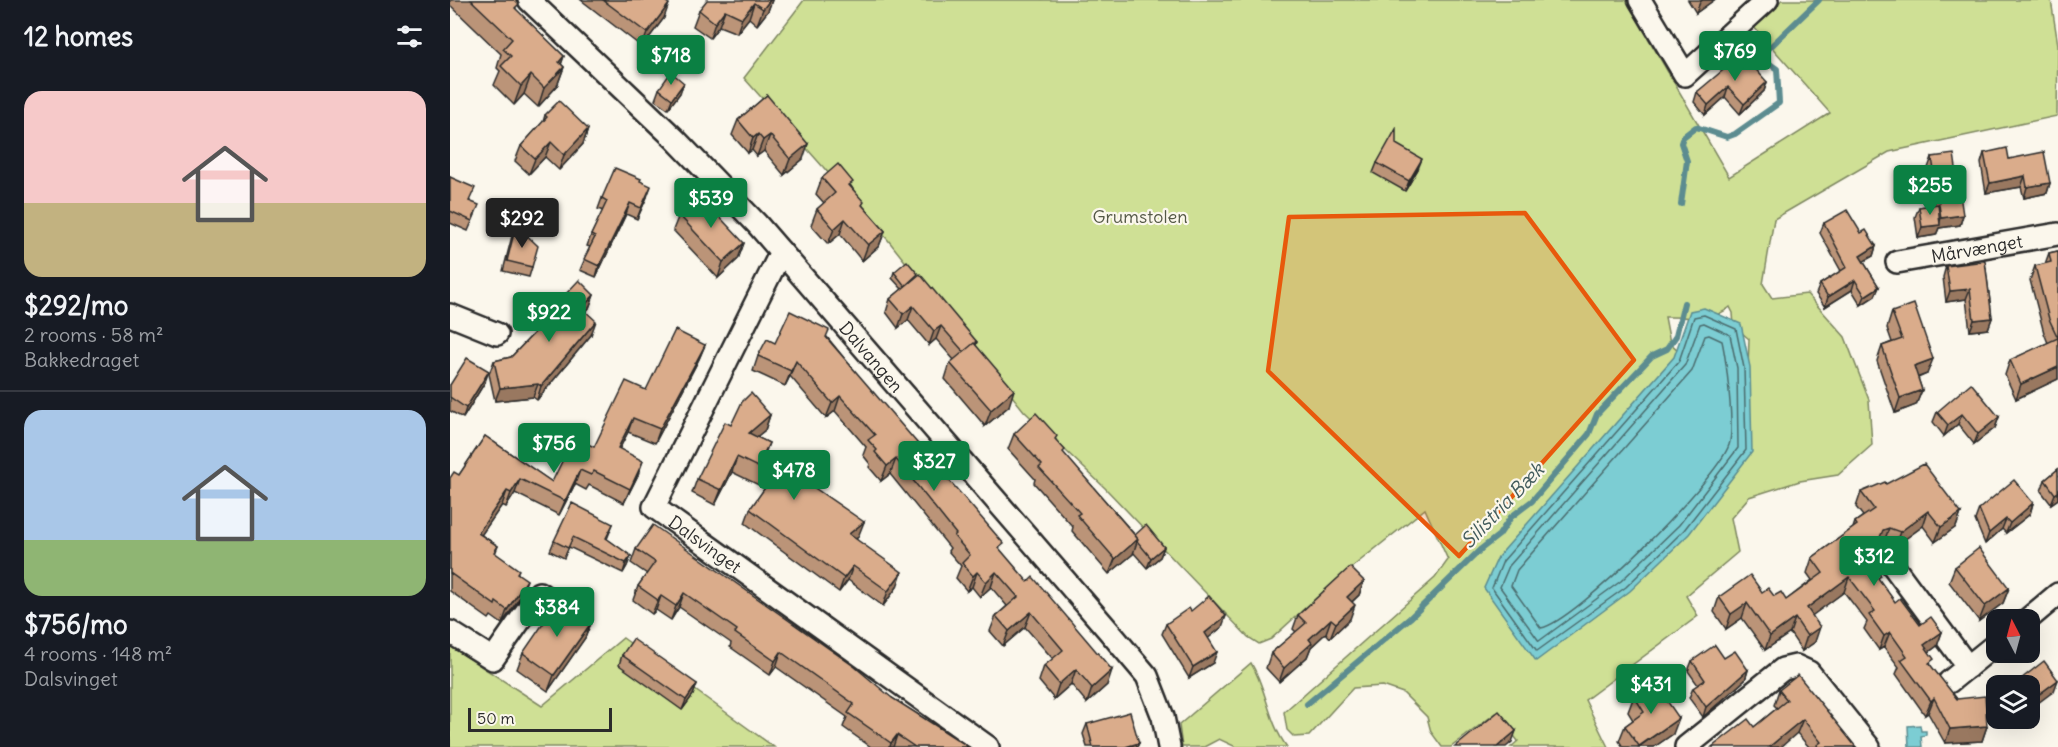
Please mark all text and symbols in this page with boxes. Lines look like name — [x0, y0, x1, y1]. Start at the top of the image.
text: 12 homes — [24, 20, 133, 53]
icon: filters — [393, 20, 426, 53]
pin: $769 — [1699, 31, 1771, 82]
pin: $718 — [635, 35, 707, 86]
text: $769 — [1713, 38, 1757, 63]
text: $718 — [651, 42, 691, 67]
icon: home — [171, 130, 279, 238]
pin: $255 — [1894, 165, 1966, 216]
text: $255 — [1907, 172, 1953, 197]
pin: $539 — [675, 178, 747, 229]
text: $539 — [688, 185, 734, 210]
pin: $292 — [486, 198, 558, 249]
text: $292 — [500, 205, 544, 230]
park label: Grumstolen — [1092, 205, 1188, 228]
street label: Mårvænget — [1929, 229, 2024, 267]
text: $292/mo — [24, 289, 128, 322]
pin: $922 — [513, 292, 585, 343]
text: $922 — [527, 299, 571, 324]
street label: Dalvangen — [835, 316, 909, 397]
text: 2 rooms · 58 m² — [24, 322, 164, 347]
text: Bakkedraget — [24, 347, 139, 372]
pin: $756 — [518, 423, 590, 474]
text: $756 — [532, 430, 576, 455]
pin: $327 — [898, 441, 970, 492]
text: $327 — [912, 448, 956, 473]
icon: home — [171, 449, 279, 557]
pin: $478 — [758, 450, 830, 501]
water label: Silistria Bæk — [1455, 456, 1550, 553]
text: $478 — [772, 457, 816, 482]
street label: Dalsvinget — [664, 510, 746, 578]
pin: $312 — [1838, 536, 1910, 587]
text: $312 — [1853, 543, 1895, 568]
pin: $384 — [521, 587, 593, 638]
text: $384 — [534, 594, 580, 619]
text: $756/mo — [24, 608, 128, 641]
north arrow — [1986, 609, 2040, 663]
map controls — [1986, 609, 2040, 729]
text: 4 rooms · 148 m² — [24, 641, 172, 666]
pin: $431 — [1615, 664, 1687, 715]
text: Dalsvinget — [24, 666, 118, 691]
text: $431 — [1630, 671, 1672, 696]
button: layers — [1986, 675, 2040, 729]
scale bar — [468, 705, 612, 732]
text: 50 m — [477, 708, 515, 728]

